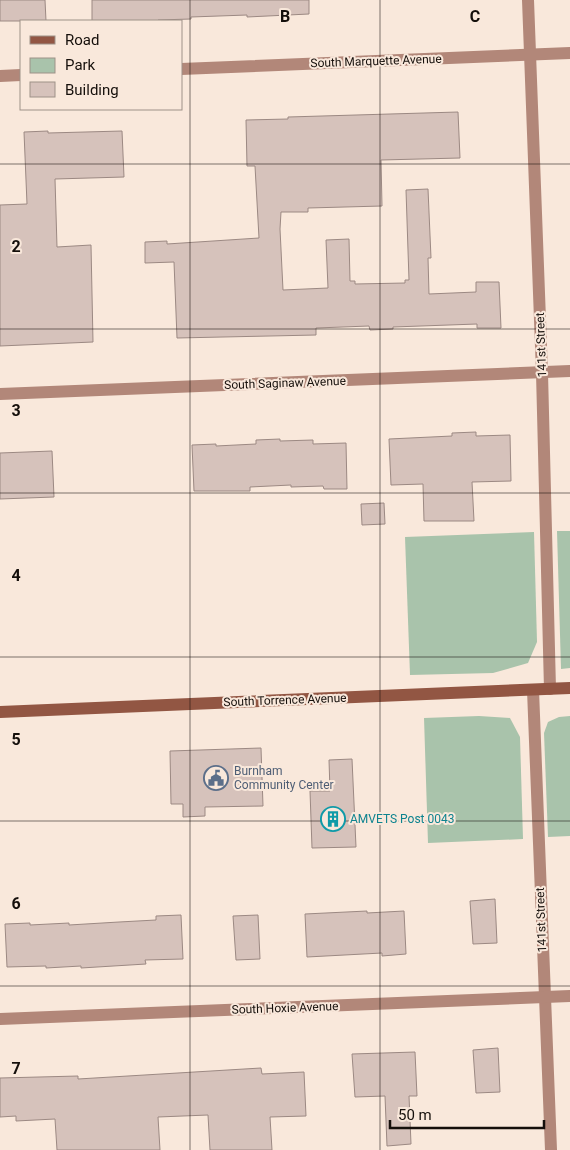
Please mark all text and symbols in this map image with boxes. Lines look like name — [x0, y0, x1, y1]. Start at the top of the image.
text: B — [280, 7, 290, 26]
text: C — [470, 7, 480, 26]
legend — [20, 20, 182, 110]
text: Road — [65, 31, 99, 49]
street label: South Marquette Avenue — [310, 52, 442, 70]
text: Park — [65, 56, 96, 74]
text: Building — [65, 81, 119, 99]
text: 2 — [11, 237, 21, 256]
street label: 141st Street — [533, 312, 549, 378]
street label: South Saginaw Avenue — [224, 374, 346, 392]
text: 3 — [11, 401, 21, 420]
text: 4 — [11, 566, 21, 585]
street label: South Torrence Avenue — [223, 691, 347, 709]
text: 5 — [11, 730, 21, 749]
place label: Burnham Community Center — [234, 764, 334, 792]
public building icon: Burnham Community Center — [203, 765, 229, 791]
building icon: AMVETS Post 0043 — [320, 806, 346, 832]
place label: AMVETS Post 0043 — [350, 812, 454, 826]
street label: 141st Street — [533, 887, 549, 953]
text: 6 — [11, 894, 21, 913]
street label: South Hoxie Avenue — [231, 999, 339, 1017]
text: 7 — [11, 1059, 21, 1078]
scale bar — [390, 1098, 544, 1130]
text: 50 m — [398, 1106, 432, 1124]

